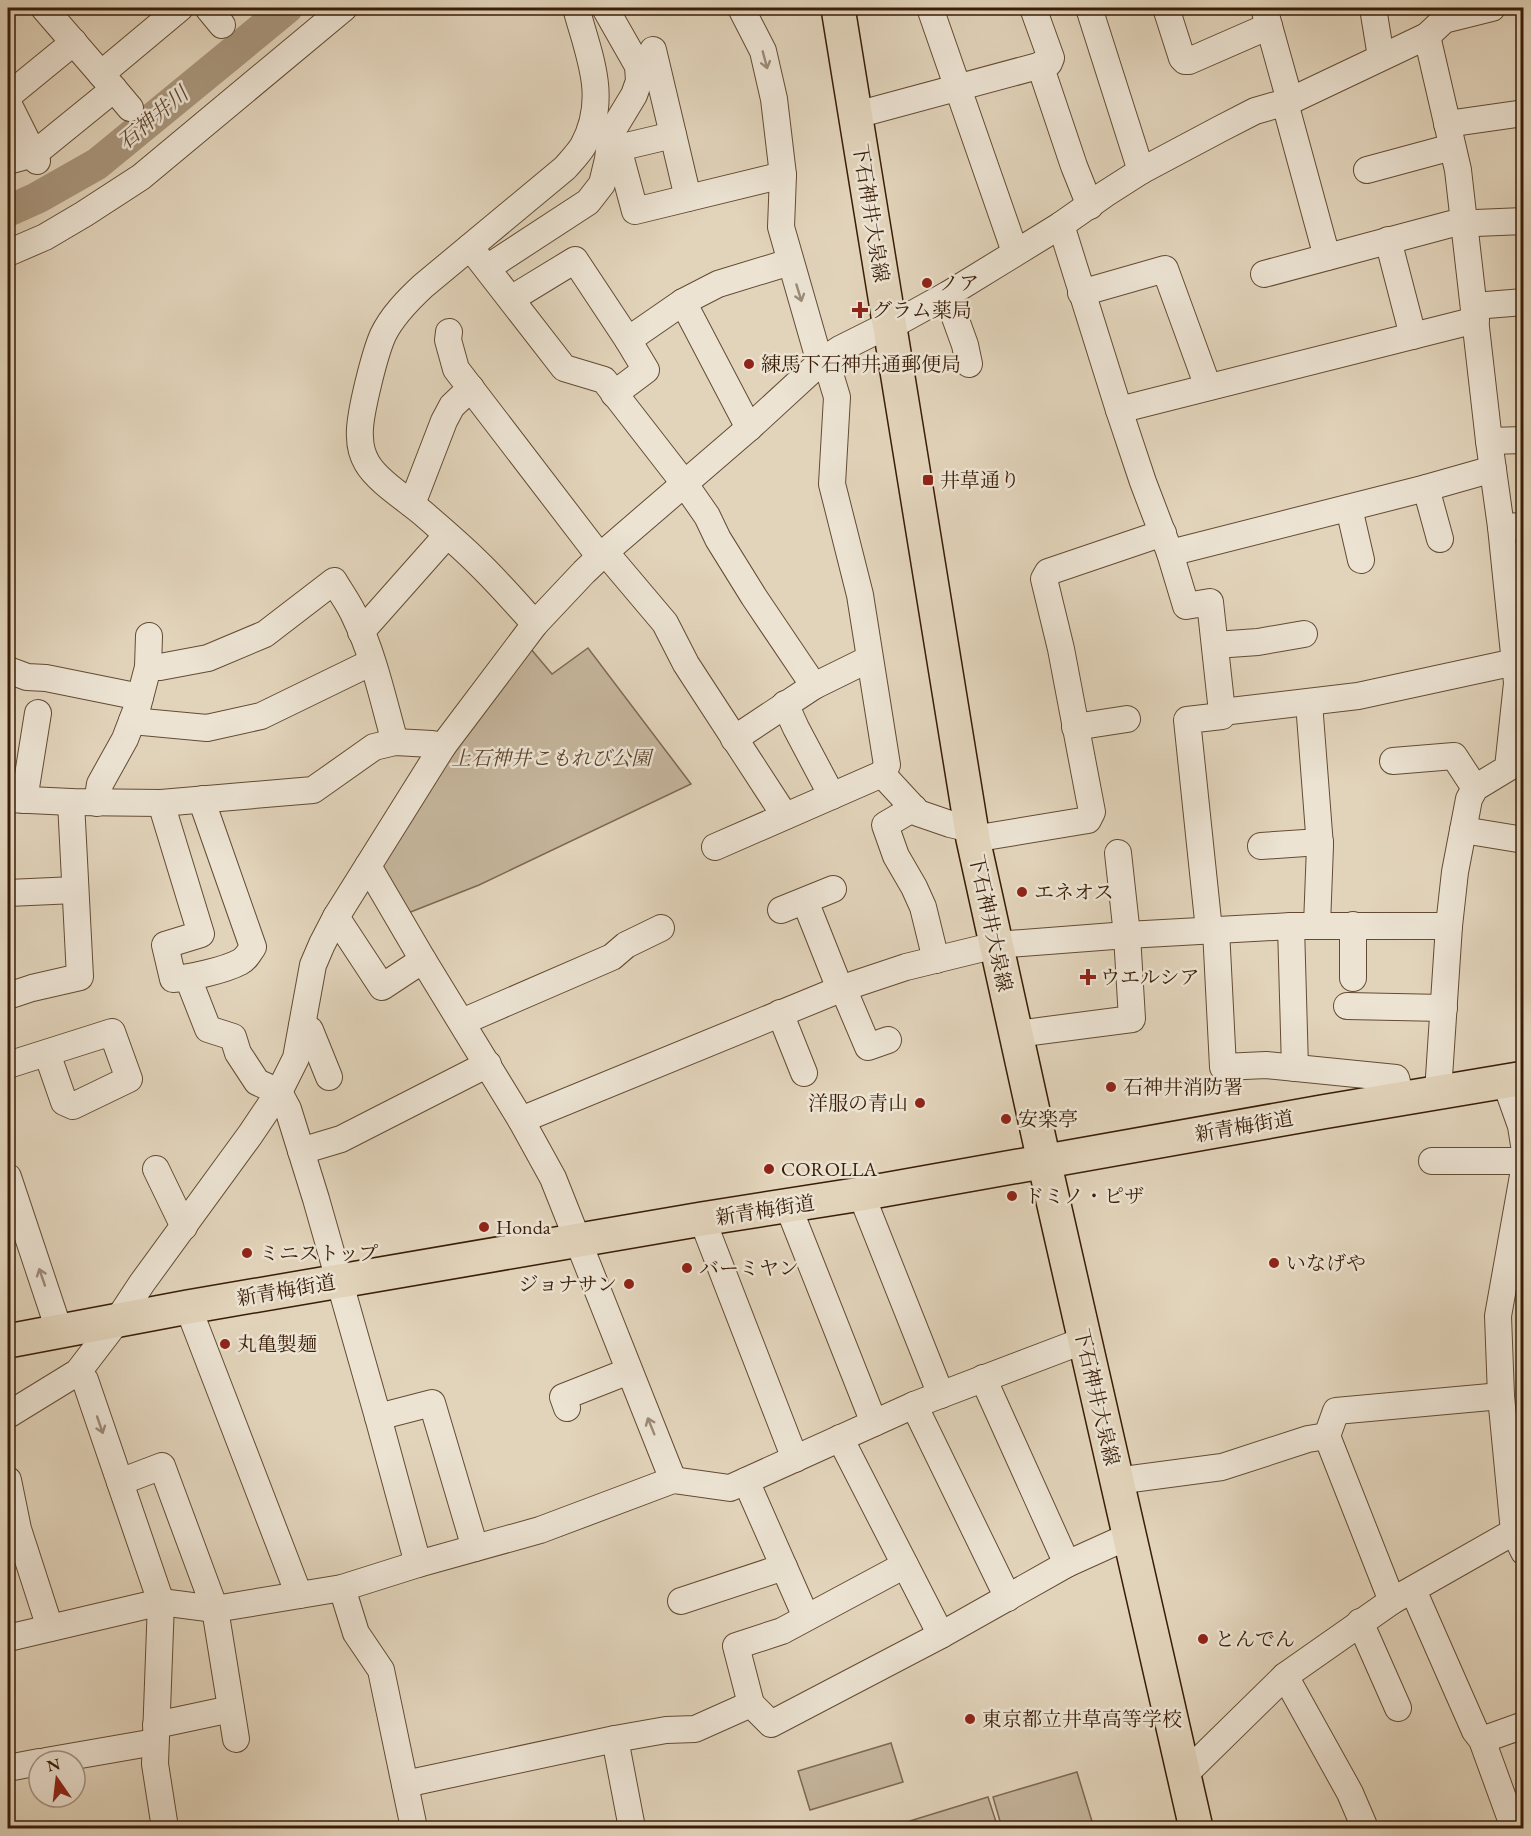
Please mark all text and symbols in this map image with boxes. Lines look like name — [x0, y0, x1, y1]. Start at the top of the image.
one-way arrow — [760, 50, 772, 69]
water label: 石神井川 — [112, 79, 195, 155]
street label: 下石神井大泉線 — [847, 142, 895, 284]
place label: ノア — [939, 270, 979, 296]
marker: ノア — [920, 276, 934, 290]
one-way arrow — [794, 283, 805, 302]
place label: グラム薬局 — [872, 297, 972, 323]
marker: グラム薬局 — [853, 303, 867, 317]
place label: 練馬下石神井通郵便局 — [761, 351, 961, 377]
marker: 練馬下石神井通郵便局 — [742, 357, 756, 371]
place label: 井草通り — [940, 467, 1020, 493]
marker: 井草通り — [921, 473, 935, 487]
park label: 上石神井こもれび公園 — [451, 745, 654, 771]
street label: 下石神井大泉線 — [964, 852, 1018, 994]
place label: エネオス — [1034, 879, 1114, 905]
marker: エネオス — [1015, 885, 1029, 899]
place label: ウエルシア — [1100, 964, 1200, 990]
marker: ウエルシア — [1081, 970, 1095, 984]
place label: 石神井消防署 — [1123, 1074, 1243, 1100]
marker: 石神井消防署 — [1104, 1080, 1118, 1094]
place label: 洋服の青山 — [808, 1090, 908, 1116]
marker: 洋服の青山 — [913, 1096, 927, 1110]
street label: 新青梅街道 — [1193, 1105, 1295, 1147]
place label: 安楽亭 — [1018, 1106, 1078, 1132]
marker: 安楽亭 — [999, 1112, 1013, 1126]
place label: COROLLA — [781, 1156, 877, 1182]
marker: COROLLA — [762, 1162, 776, 1176]
place label: ドミノ・ピザ — [1024, 1183, 1144, 1209]
street label: 新青梅街道 — [714, 1189, 816, 1231]
marker: ドミノ・ピザ — [1005, 1189, 1019, 1203]
place label: Honda — [496, 1214, 551, 1240]
marker: Honda — [477, 1220, 491, 1234]
place label: ミニストップ — [259, 1240, 378, 1266]
marker: ミニストップ — [240, 1246, 254, 1260]
place label: いなげや — [1286, 1250, 1366, 1276]
place label: バーミヤン — [699, 1255, 799, 1281]
marker: いなげや — [1267, 1256, 1281, 1270]
marker: バーミヤン — [680, 1261, 694, 1275]
one-way arrow — [36, 1268, 47, 1287]
street label: 新青梅街道 — [235, 1269, 337, 1311]
place label: ジョナサン — [518, 1271, 617, 1297]
marker: ジョナサン — [622, 1277, 636, 1291]
street label: 下石神井大泉線 — [1069, 1326, 1125, 1468]
place label: 丸亀製麺 — [237, 1331, 317, 1357]
marker: 丸亀製麺 — [218, 1337, 232, 1351]
one-way arrow — [96, 1415, 107, 1434]
one-way arrow — [645, 1417, 656, 1436]
place label: とんでん — [1215, 1626, 1295, 1652]
marker: とんでん — [1196, 1632, 1210, 1646]
place label: 東京都立井草高等学校 — [982, 1706, 1182, 1732]
marker: 東京都立井草高等学校 — [963, 1712, 977, 1726]
north arrow — [27, 1749, 87, 1809]
text: N — [45, 1753, 62, 1777]

